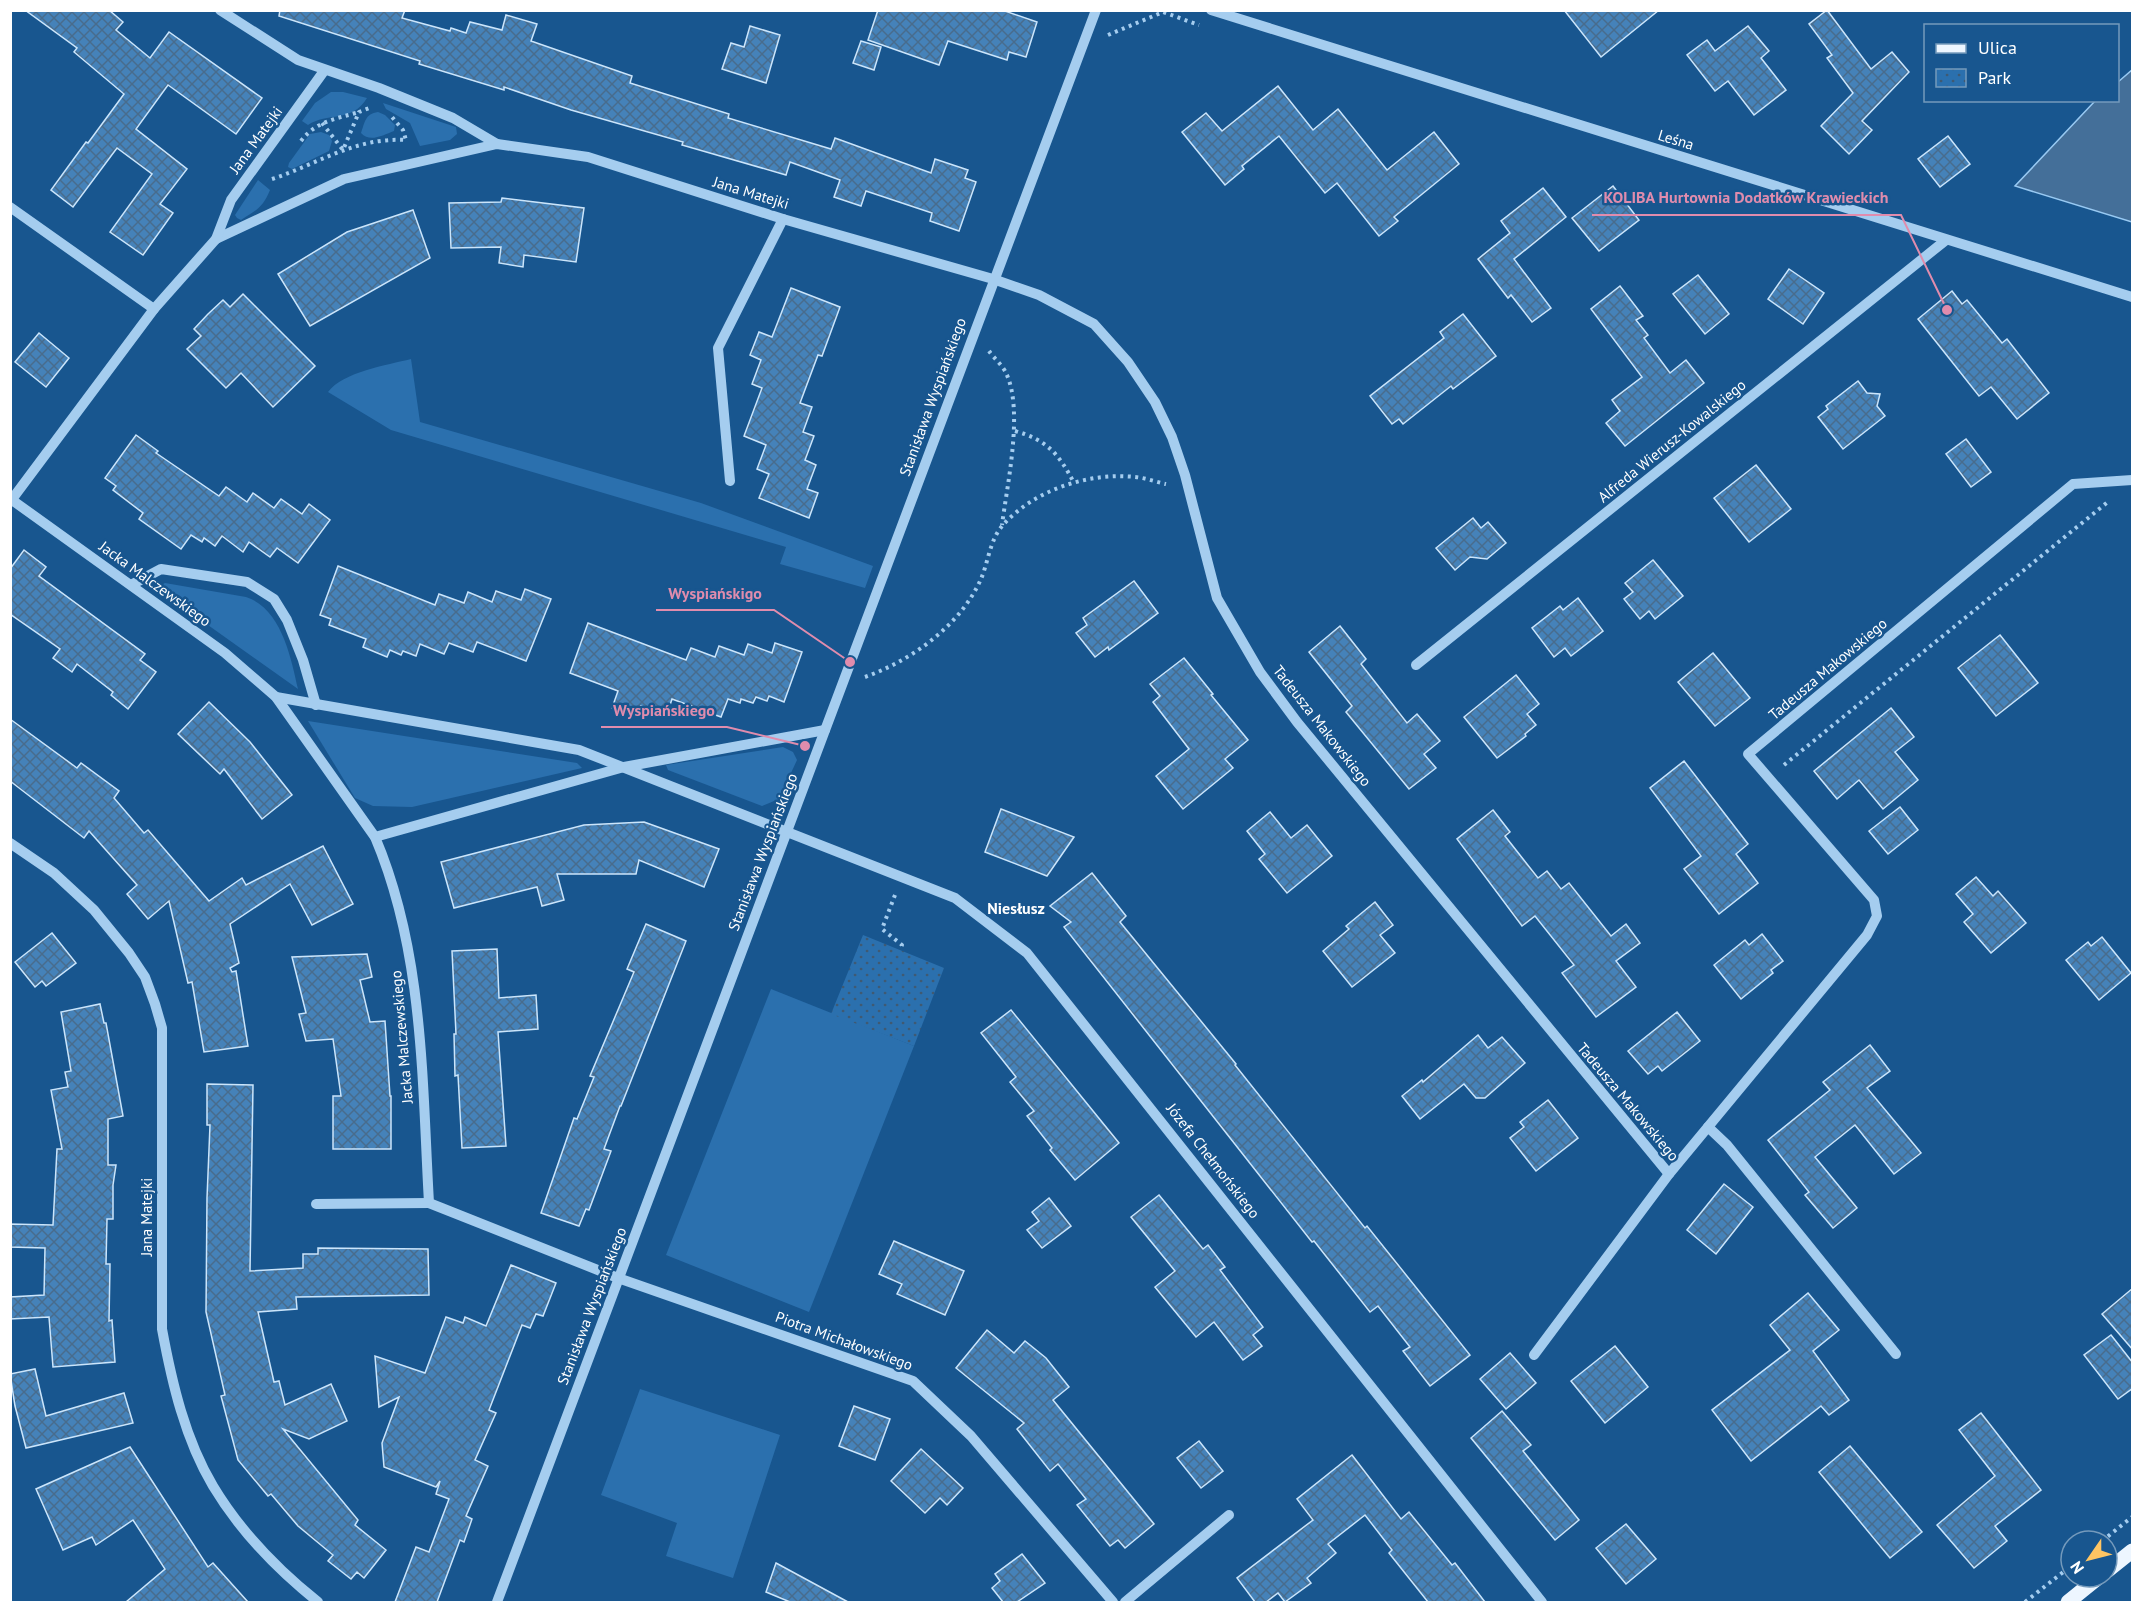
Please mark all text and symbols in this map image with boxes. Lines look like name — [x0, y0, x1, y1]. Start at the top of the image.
legend — [1924, 24, 2119, 102]
text: Ulica — [1978, 36, 2017, 59]
text: Park — [1978, 66, 2011, 89]
street label: Jana Matejki — [224, 102, 286, 178]
street label: Leśna — [1656, 125, 1696, 154]
street label: Jana Matejki — [710, 172, 791, 213]
callout: KOLIBA Hurtownia Dodatków Krawieckich — [1592, 181, 1901, 215]
text: KOLIBA Hurtownia Dodatków Krawieckich — [1604, 187, 1888, 207]
street label: Stanisława Wyspiańskiego — [895, 315, 970, 479]
street label: Alfreda Wierusz-Kowalskiego — [1594, 375, 1750, 506]
street label: Jacka Malczewskiego — [95, 536, 215, 630]
callout: Wyspiańskigo — [656, 576, 774, 610]
text: Wyspiańskigo — [668, 583, 762, 603]
street label: Tadeusza Makowskiego — [1765, 614, 1891, 724]
street label: Tadeusza Makowskiego — [1269, 661, 1376, 790]
callout: Wyspiańskiego — [601, 693, 727, 727]
text: Wyspiańskiego — [613, 700, 715, 720]
street label: Stanisława Wyspiańskiego — [724, 770, 801, 933]
district label: Niesłusz — [987, 898, 1045, 918]
street label: Jacka Malczewskiego — [386, 970, 417, 1105]
street label: Tadeusza Makowskiego — [1573, 1039, 1683, 1165]
street label: Józefa Chełmońskiego — [1162, 1099, 1264, 1222]
street label: Jana Matejki — [137, 1178, 156, 1257]
street label: Stanisława Wyspiańskiego — [553, 1224, 630, 1387]
street label: Piotra Michałowskiego — [773, 1307, 915, 1374]
north arrow — [2059, 1529, 2119, 1589]
text: N — [2066, 1558, 2088, 1578]

